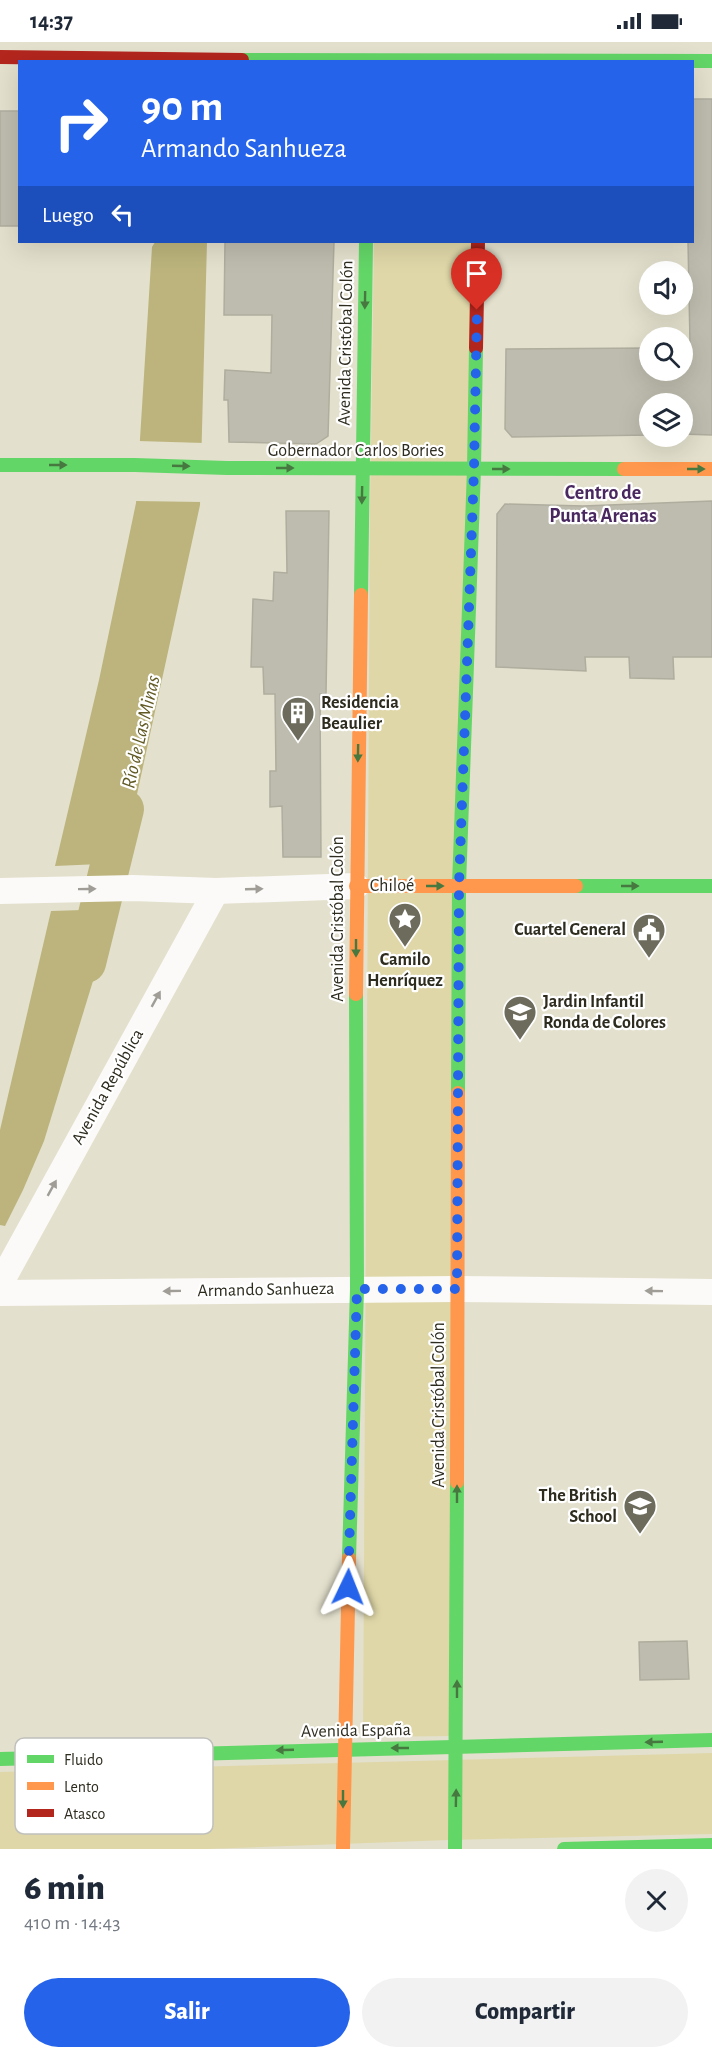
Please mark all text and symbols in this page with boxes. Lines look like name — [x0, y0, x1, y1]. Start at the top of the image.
text: 14:37 — [30, 10, 73, 32]
icon: right — [42, 84, 120, 162]
text: 90 m — [141, 86, 223, 128]
text: Armando Sanhueza — [141, 135, 347, 162]
icon: left — [106, 198, 139, 231]
text: Luego — [42, 204, 94, 226]
pin — [451, 248, 502, 310]
icon: arrive — [460, 257, 493, 290]
street label: Avenida Cristóbal Colón — [336, 260, 356, 426]
map controls — [639, 261, 693, 447]
button: sound — [639, 261, 693, 315]
one-way arrow — [360, 290, 370, 309]
button: search — [639, 327, 693, 381]
button: layers — [639, 393, 693, 447]
street label: Gobernador Carlos Bories — [268, 442, 444, 460]
one-way arrow — [49, 460, 68, 470]
one-way arrow — [171, 462, 190, 471]
one-way arrow — [276, 464, 295, 473]
one-way arrow — [492, 464, 511, 474]
one-way arrow — [687, 464, 706, 474]
district label: Centro de Punta Arenas — [549, 483, 657, 526]
one-way arrow — [357, 485, 367, 504]
water label: Río de Las Minas — [118, 673, 164, 790]
place label: Residencia Beaulier — [321, 694, 399, 733]
building icon: Residencia Beaulier — [280, 695, 316, 742]
one-way arrow — [353, 743, 363, 762]
street label: Avenida Cristóbal Colón — [329, 836, 347, 1002]
street label: Chiloé — [370, 877, 414, 895]
one-way arrow — [426, 881, 445, 891]
one-way arrow — [621, 881, 640, 891]
one-way arrow — [78, 884, 97, 894]
one-way arrow — [245, 885, 264, 894]
place icon: Camilo Henríquez — [387, 901, 423, 948]
public building icon: Cuartel General — [631, 912, 667, 959]
place label: Cuartel General — [514, 921, 626, 939]
one-way arrow — [351, 938, 361, 957]
place label: Camilo Henríquez — [367, 951, 443, 990]
one-way arrow — [151, 990, 161, 1007]
place label: Jardin Infantil Ronda de Colores — [543, 993, 666, 1032]
school or university icon: Jardin Infantil Ronda de Colores — [502, 994, 538, 1041]
street label: Avenida República — [69, 1026, 147, 1148]
one-way arrow — [47, 1179, 57, 1196]
street label: Armando Sanhueza — [197, 1280, 335, 1300]
one-way arrow — [163, 1286, 182, 1296]
one-way arrow — [644, 1286, 663, 1296]
street label: Avenida Cristóbal Colón — [430, 1322, 448, 1488]
one-way arrow — [452, 1484, 462, 1503]
place label: The British School — [539, 1487, 617, 1526]
school or university icon: The British School — [622, 1488, 658, 1535]
position arrow — [316, 1555, 380, 1619]
one-way arrow — [452, 1679, 462, 1698]
street label: Avenida España — [301, 1721, 411, 1741]
one-way arrow — [644, 1737, 663, 1746]
legend — [15, 1738, 213, 1834]
one-way arrow — [391, 1743, 410, 1753]
one-way arrow — [276, 1745, 295, 1755]
text: Fluido — [64, 1752, 103, 1768]
text: Lento — [64, 1779, 99, 1795]
one-way arrow — [339, 1789, 348, 1808]
one-way arrow — [451, 1789, 461, 1808]
text: Atasco — [64, 1806, 106, 1822]
button: close — [625, 1869, 688, 1932]
text: 6 min — [24, 1870, 105, 1906]
text: 410 m · 14:43 — [24, 1913, 120, 1933]
button: Salir — [24, 1978, 350, 2047]
button: Compartir — [362, 1978, 688, 2047]

